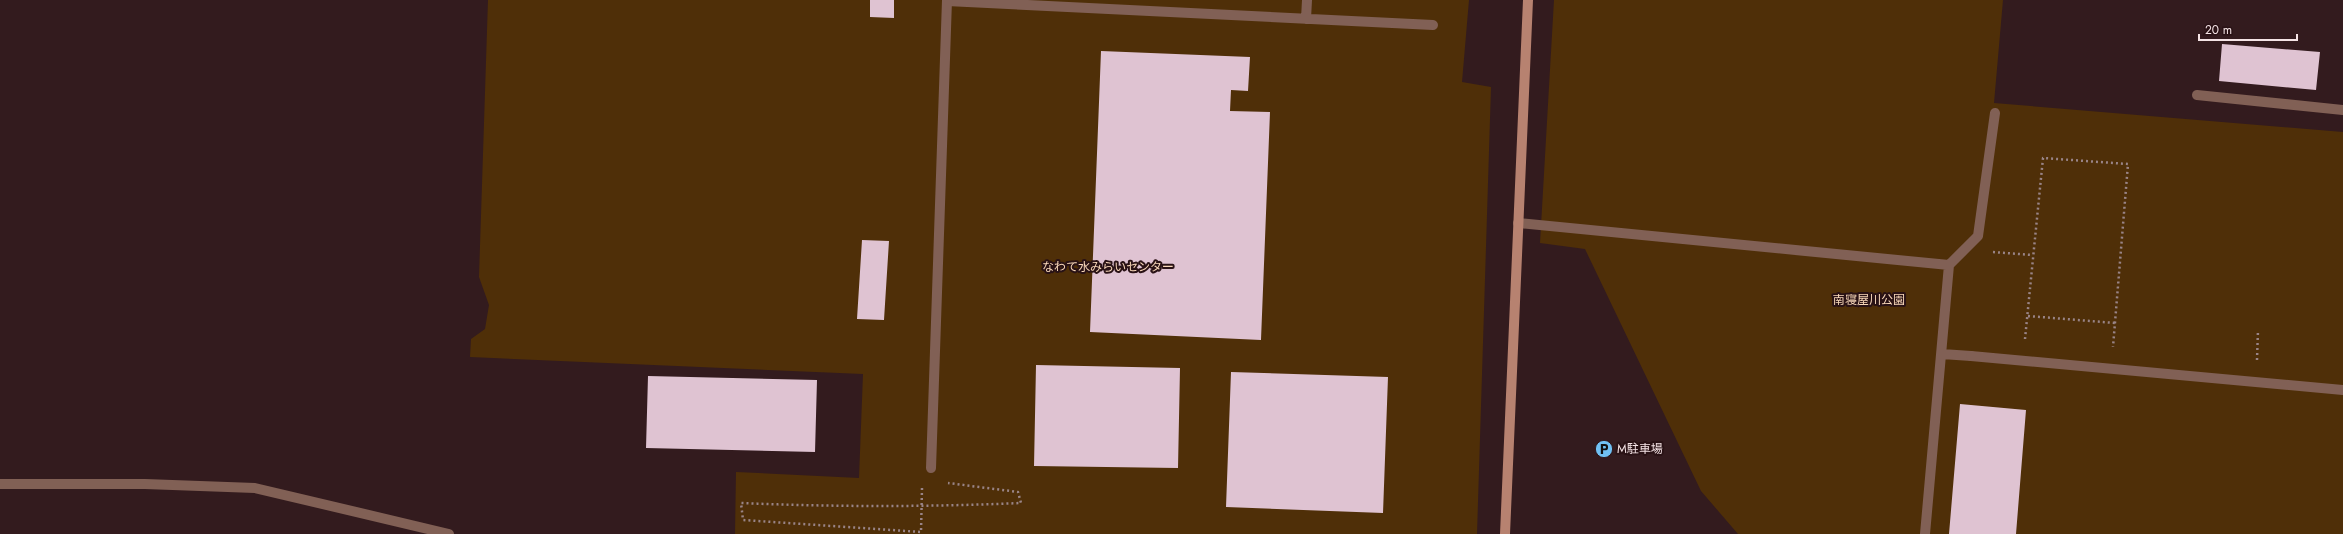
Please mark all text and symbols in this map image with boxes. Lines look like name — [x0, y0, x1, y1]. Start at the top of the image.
scale bar — [2199, 16, 2297, 42]
text: 20 m — [2205, 21, 2232, 39]
park label: なわて水みらいセンター — [1042, 258, 1174, 276]
park label: 南寝屋川公園 — [1833, 291, 1905, 309]
parking icon: M駐車場 — [1594, 439, 1614, 459]
place label: M駐車場 — [1617, 440, 1663, 458]

